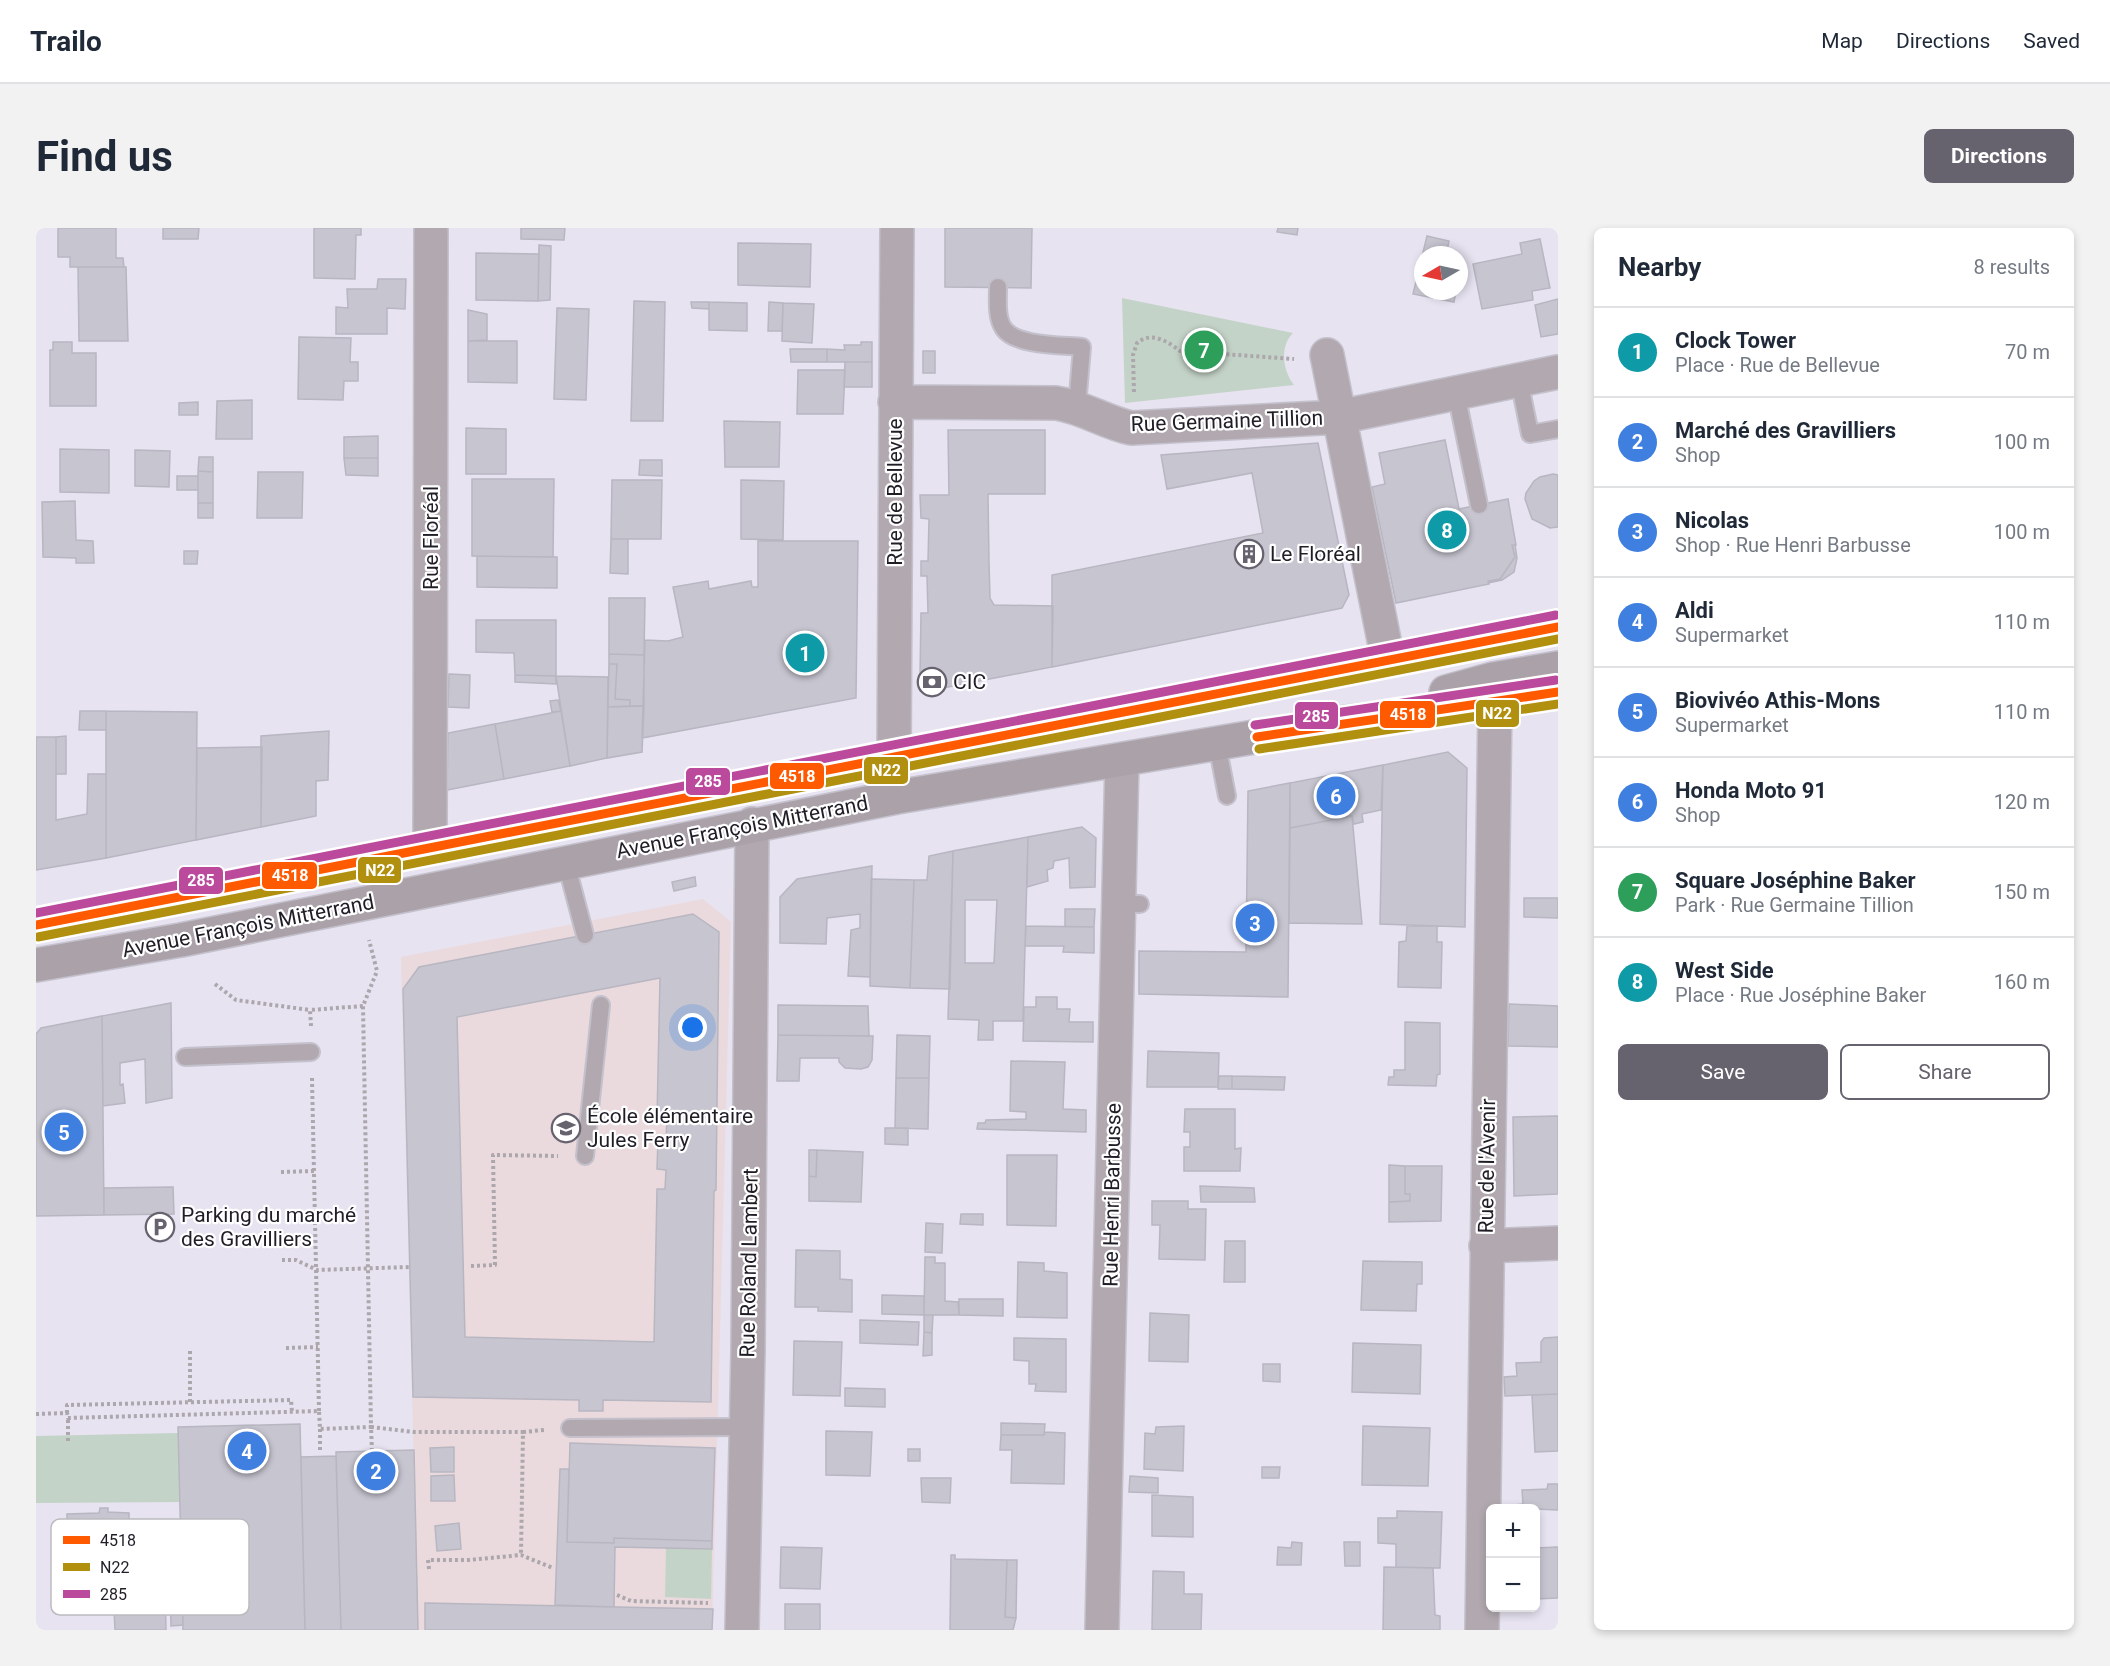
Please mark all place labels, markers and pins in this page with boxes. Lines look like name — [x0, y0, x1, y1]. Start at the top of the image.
pin: 7 — [1184, 328, 1224, 372]
pin: 8 — [1428, 508, 1466, 552]
building icon: Le Floréal — [1233, 538, 1265, 570]
place label: Le Floréal — [1270, 542, 1361, 566]
pin: 1 — [786, 630, 824, 676]
bank icon: CIC — [916, 666, 948, 698]
place label: CIC — [953, 670, 986, 694]
pin: 6 — [1316, 774, 1356, 818]
pin: 3 — [1236, 900, 1274, 946]
place label: École élémentaire Jules Ferry — [587, 1104, 753, 1152]
pin: 5 — [45, 1110, 84, 1154]
school or university icon: École élémentaire Jules Ferry — [550, 1112, 582, 1144]
place label: Parking du marché des Gravilliers — [181, 1203, 356, 1251]
parking icon: Parking du marché des Gravilliers — [144, 1211, 176, 1243]
pin: 4 — [228, 1428, 266, 1474]
pin: 2 — [356, 1448, 396, 1494]

